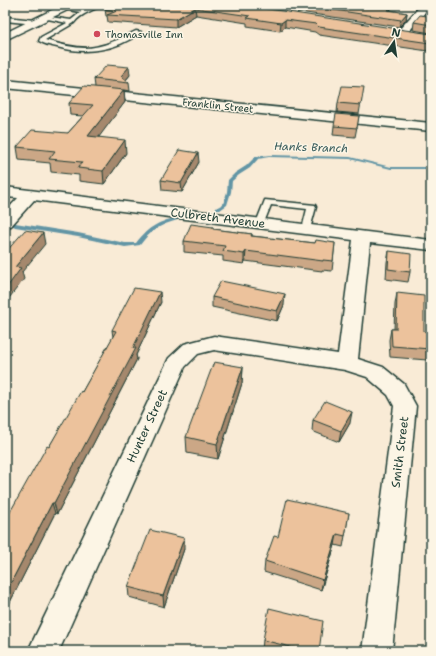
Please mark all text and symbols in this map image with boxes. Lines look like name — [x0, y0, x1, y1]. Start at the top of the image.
north arrow — [374, 22, 414, 62]
text: N — [390, 24, 402, 41]
place label: Thomasville Inn — [105, 28, 183, 41]
marker: Thomasville Inn — [92, 29, 102, 39]
street label: Franklin Street — [182, 95, 254, 116]
water label: Hanks Branch — [274, 139, 348, 156]
street label: Culbreth Avenue — [170, 204, 266, 232]
street label: Hunter Street — [123, 387, 171, 465]
street label: Smith Street — [388, 415, 412, 489]

